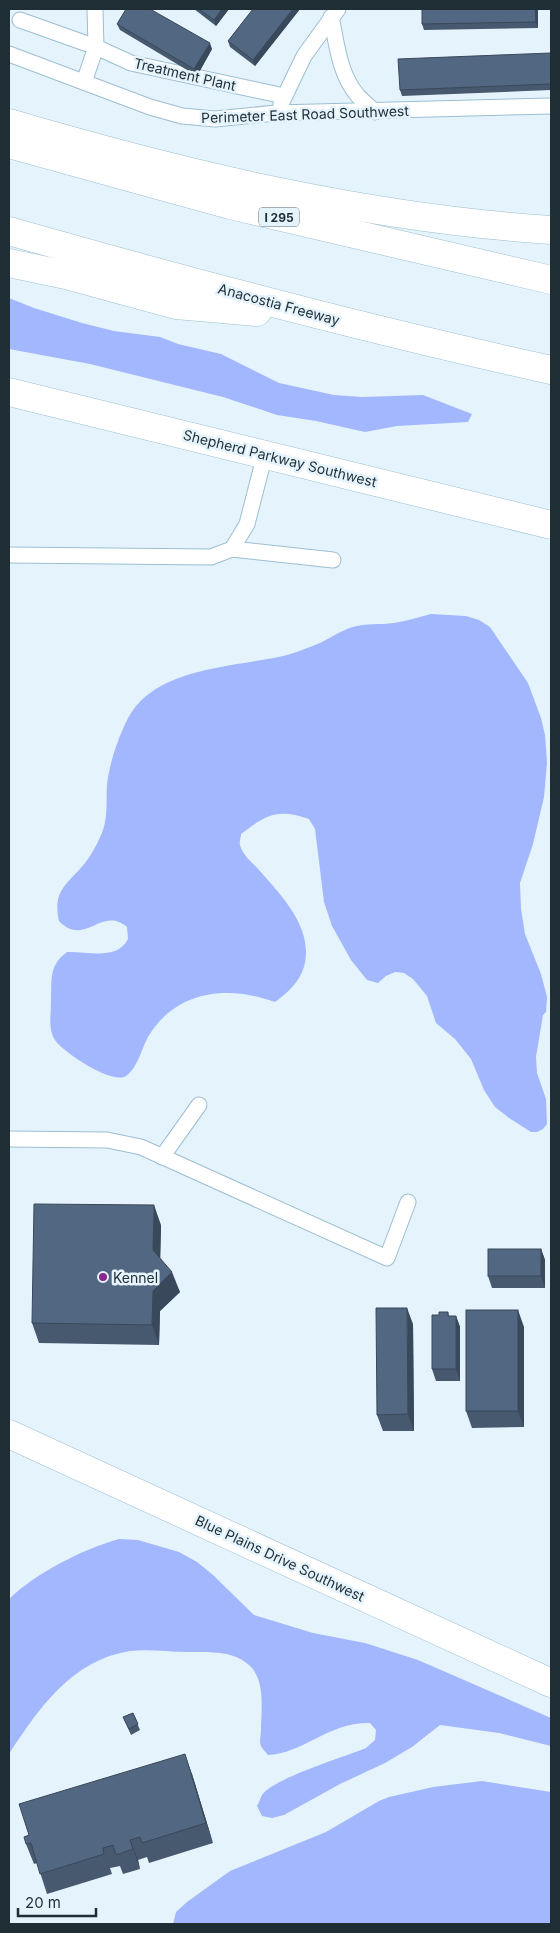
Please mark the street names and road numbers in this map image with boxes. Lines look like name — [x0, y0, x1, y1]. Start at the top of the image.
street label: Treatment Plant — [132, 54, 238, 94]
street label: Perimeter East Road Southwest — [201, 102, 410, 126]
road number: I 295 — [259, 208, 299, 226]
street label: Anacostia Freeway — [216, 280, 342, 328]
street label: Shepherd Parkway Southwest — [182, 426, 379, 490]
street label: Blue Plains Drive Southwest — [193, 1511, 368, 1605]

